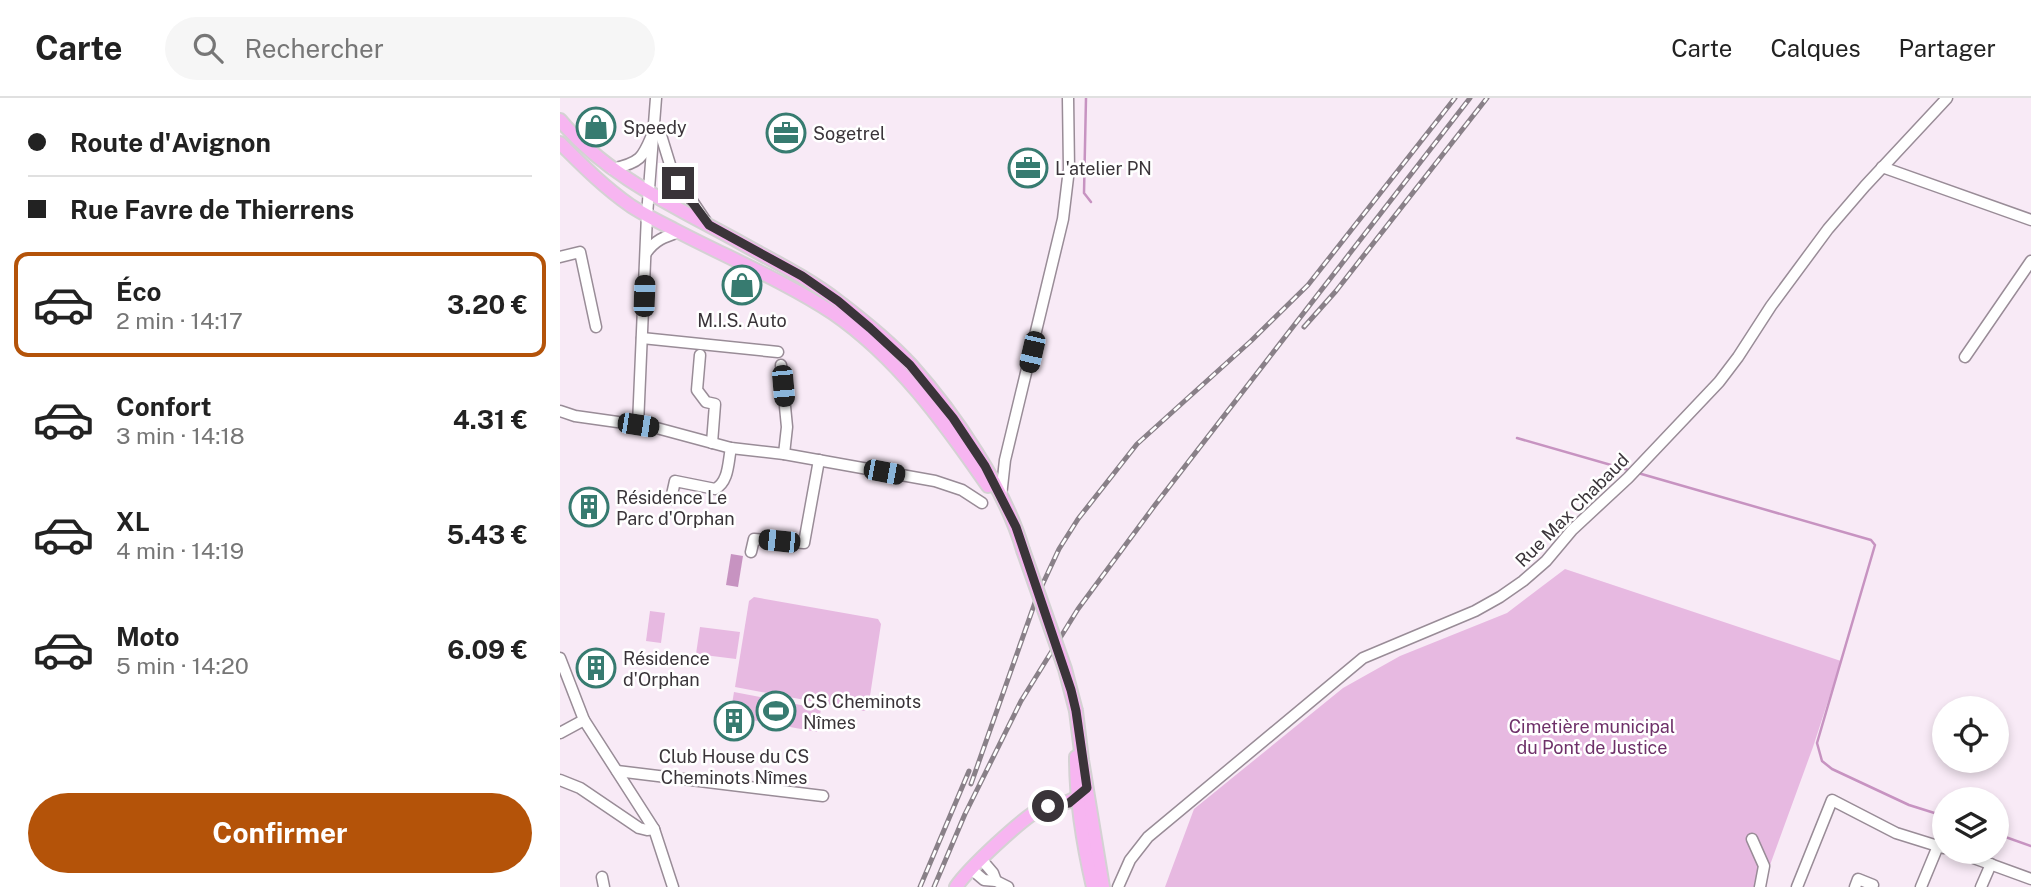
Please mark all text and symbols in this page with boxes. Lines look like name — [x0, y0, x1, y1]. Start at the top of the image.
search box — [165, 17, 655, 80]
text: Carte — [35, 29, 123, 67]
icon: search — [189, 29, 227, 67]
text: Rechercher — [245, 33, 384, 64]
text: Carte — [1671, 34, 1732, 62]
text: Calques — [1770, 34, 1861, 62]
text: Partager — [1899, 34, 1996, 62]
shop icon: Speedy — [575, 106, 617, 148]
office icon: Sogetrel — [765, 112, 807, 154]
place label: Speedy — [623, 117, 687, 138]
place label: Sogetrel — [813, 123, 885, 144]
text: Route d'Avignon — [70, 127, 271, 158]
office icon: L'atelier PN — [1007, 147, 1049, 189]
place label: L'atelier PN — [1055, 158, 1152, 179]
route end — [662, 167, 694, 199]
text: Rue Favre de Thierrens — [70, 194, 354, 225]
shop icon: M.I.S. Auto — [721, 264, 763, 306]
icon: car — [32, 273, 95, 336]
car — [633, 275, 656, 317]
text: Éco — [116, 276, 162, 307]
text: 3.20 € — [447, 289, 528, 320]
text: 2 min · 14:17 — [116, 307, 243, 334]
place label: M.I.S. Auto — [697, 310, 787, 331]
car — [1018, 329, 1047, 375]
car — [771, 364, 796, 408]
icon: car — [32, 388, 95, 451]
text: Confort — [116, 391, 212, 422]
text: 4.31 € — [453, 404, 528, 435]
car — [616, 411, 661, 439]
text: 3 min · 14:18 — [116, 422, 245, 449]
street label: Rue Max Chabaud — [1511, 449, 1633, 571]
car — [862, 458, 907, 486]
building icon: Résidence Le Parc d'Orphan — [568, 486, 610, 528]
place label: Résidence Le Parc d'Orphan — [616, 487, 735, 529]
icon: car — [32, 503, 95, 566]
text: XL — [116, 506, 150, 537]
text: 5.43 € — [446, 519, 528, 550]
car — [758, 528, 801, 554]
text: 4 min · 14:19 — [116, 537, 244, 564]
icon: car — [32, 618, 95, 681]
text: Moto — [116, 621, 179, 652]
text: 6.09 € — [447, 634, 528, 665]
building icon: Résidence d'Orphan — [575, 647, 617, 689]
place label: Résidence d'Orphan — [623, 648, 710, 690]
text: 5 min · 14:20 — [116, 652, 249, 679]
sports icon: CS Cheminots Nîmes — [755, 690, 797, 732]
place label: CS Cheminots Nîmes — [803, 691, 921, 733]
map controls — [1932, 696, 2009, 864]
button: locate — [1932, 696, 2009, 773]
building icon: Club House du CS Cheminots Nîmes — [713, 700, 755, 742]
park label: Cimetière municipal du Pont de Justice — [1509, 716, 1675, 758]
place label: Club House du CS Cheminots Nîmes — [659, 746, 809, 788]
button: layers — [1932, 787, 2009, 864]
route start — [1032, 790, 1064, 822]
button: Confirmer — [28, 793, 532, 873]

